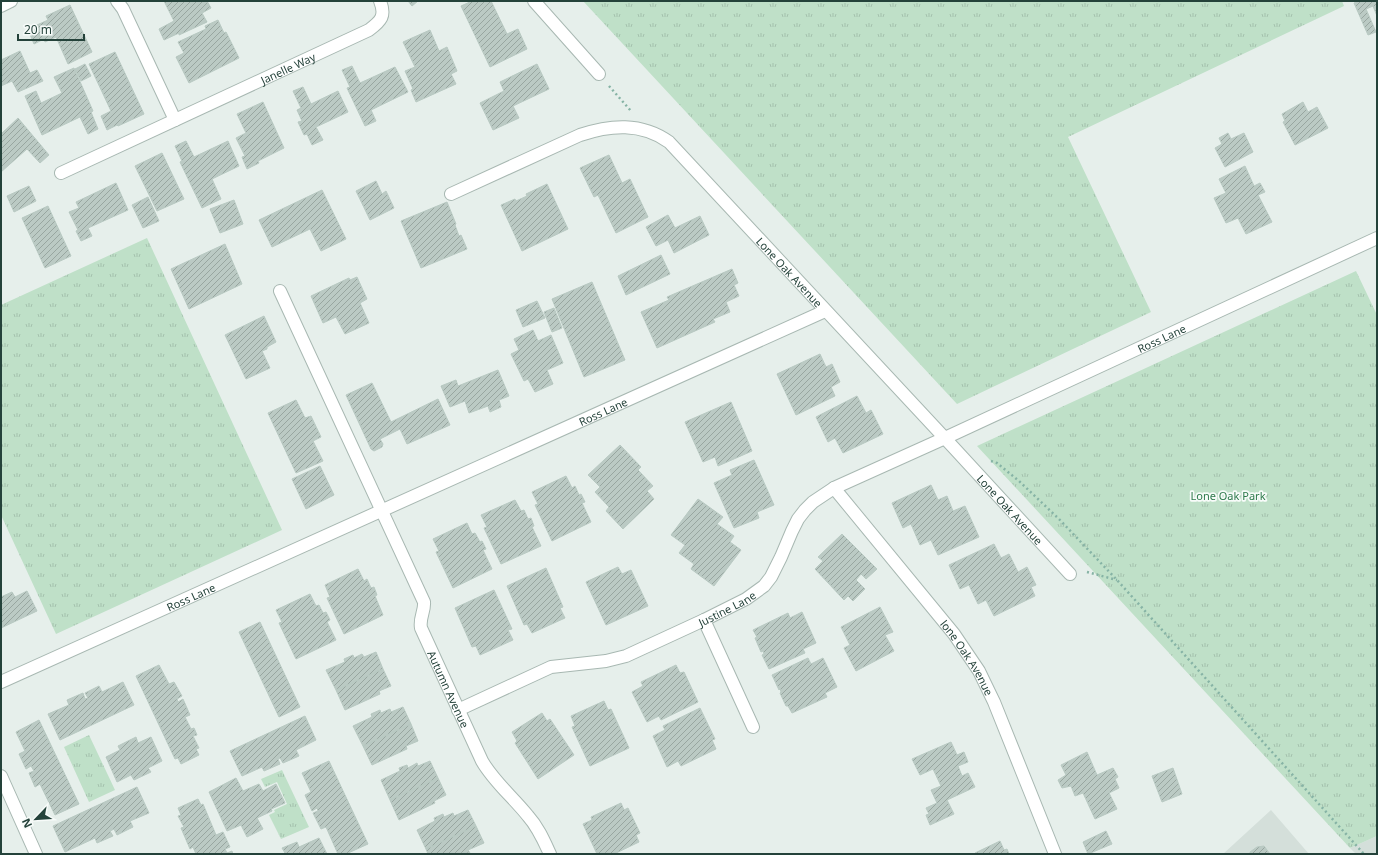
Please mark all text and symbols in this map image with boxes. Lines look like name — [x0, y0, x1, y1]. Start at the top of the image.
scale bar — [18, 16, 84, 42]
text: 20 m — [24, 21, 52, 38]
street label: Janelle Way — [257, 48, 318, 87]
street label: Lone Oak Avenue — [753, 233, 826, 310]
street label: Ross Lane — [1135, 320, 1188, 356]
street label: Ross Lane — [576, 394, 630, 429]
street label: Lone Oak Avenue — [974, 471, 1046, 547]
park label: Lone Oak Park — [1190, 488, 1266, 503]
street label: Ross Lane — [164, 579, 217, 614]
street label: Justine Lane — [695, 587, 759, 630]
street label: lone Oak Avenue — [938, 616, 997, 698]
street label: Autumn Avenue — [425, 648, 473, 730]
north arrow — [16, 799, 56, 839]
text: N — [18, 816, 35, 831]

